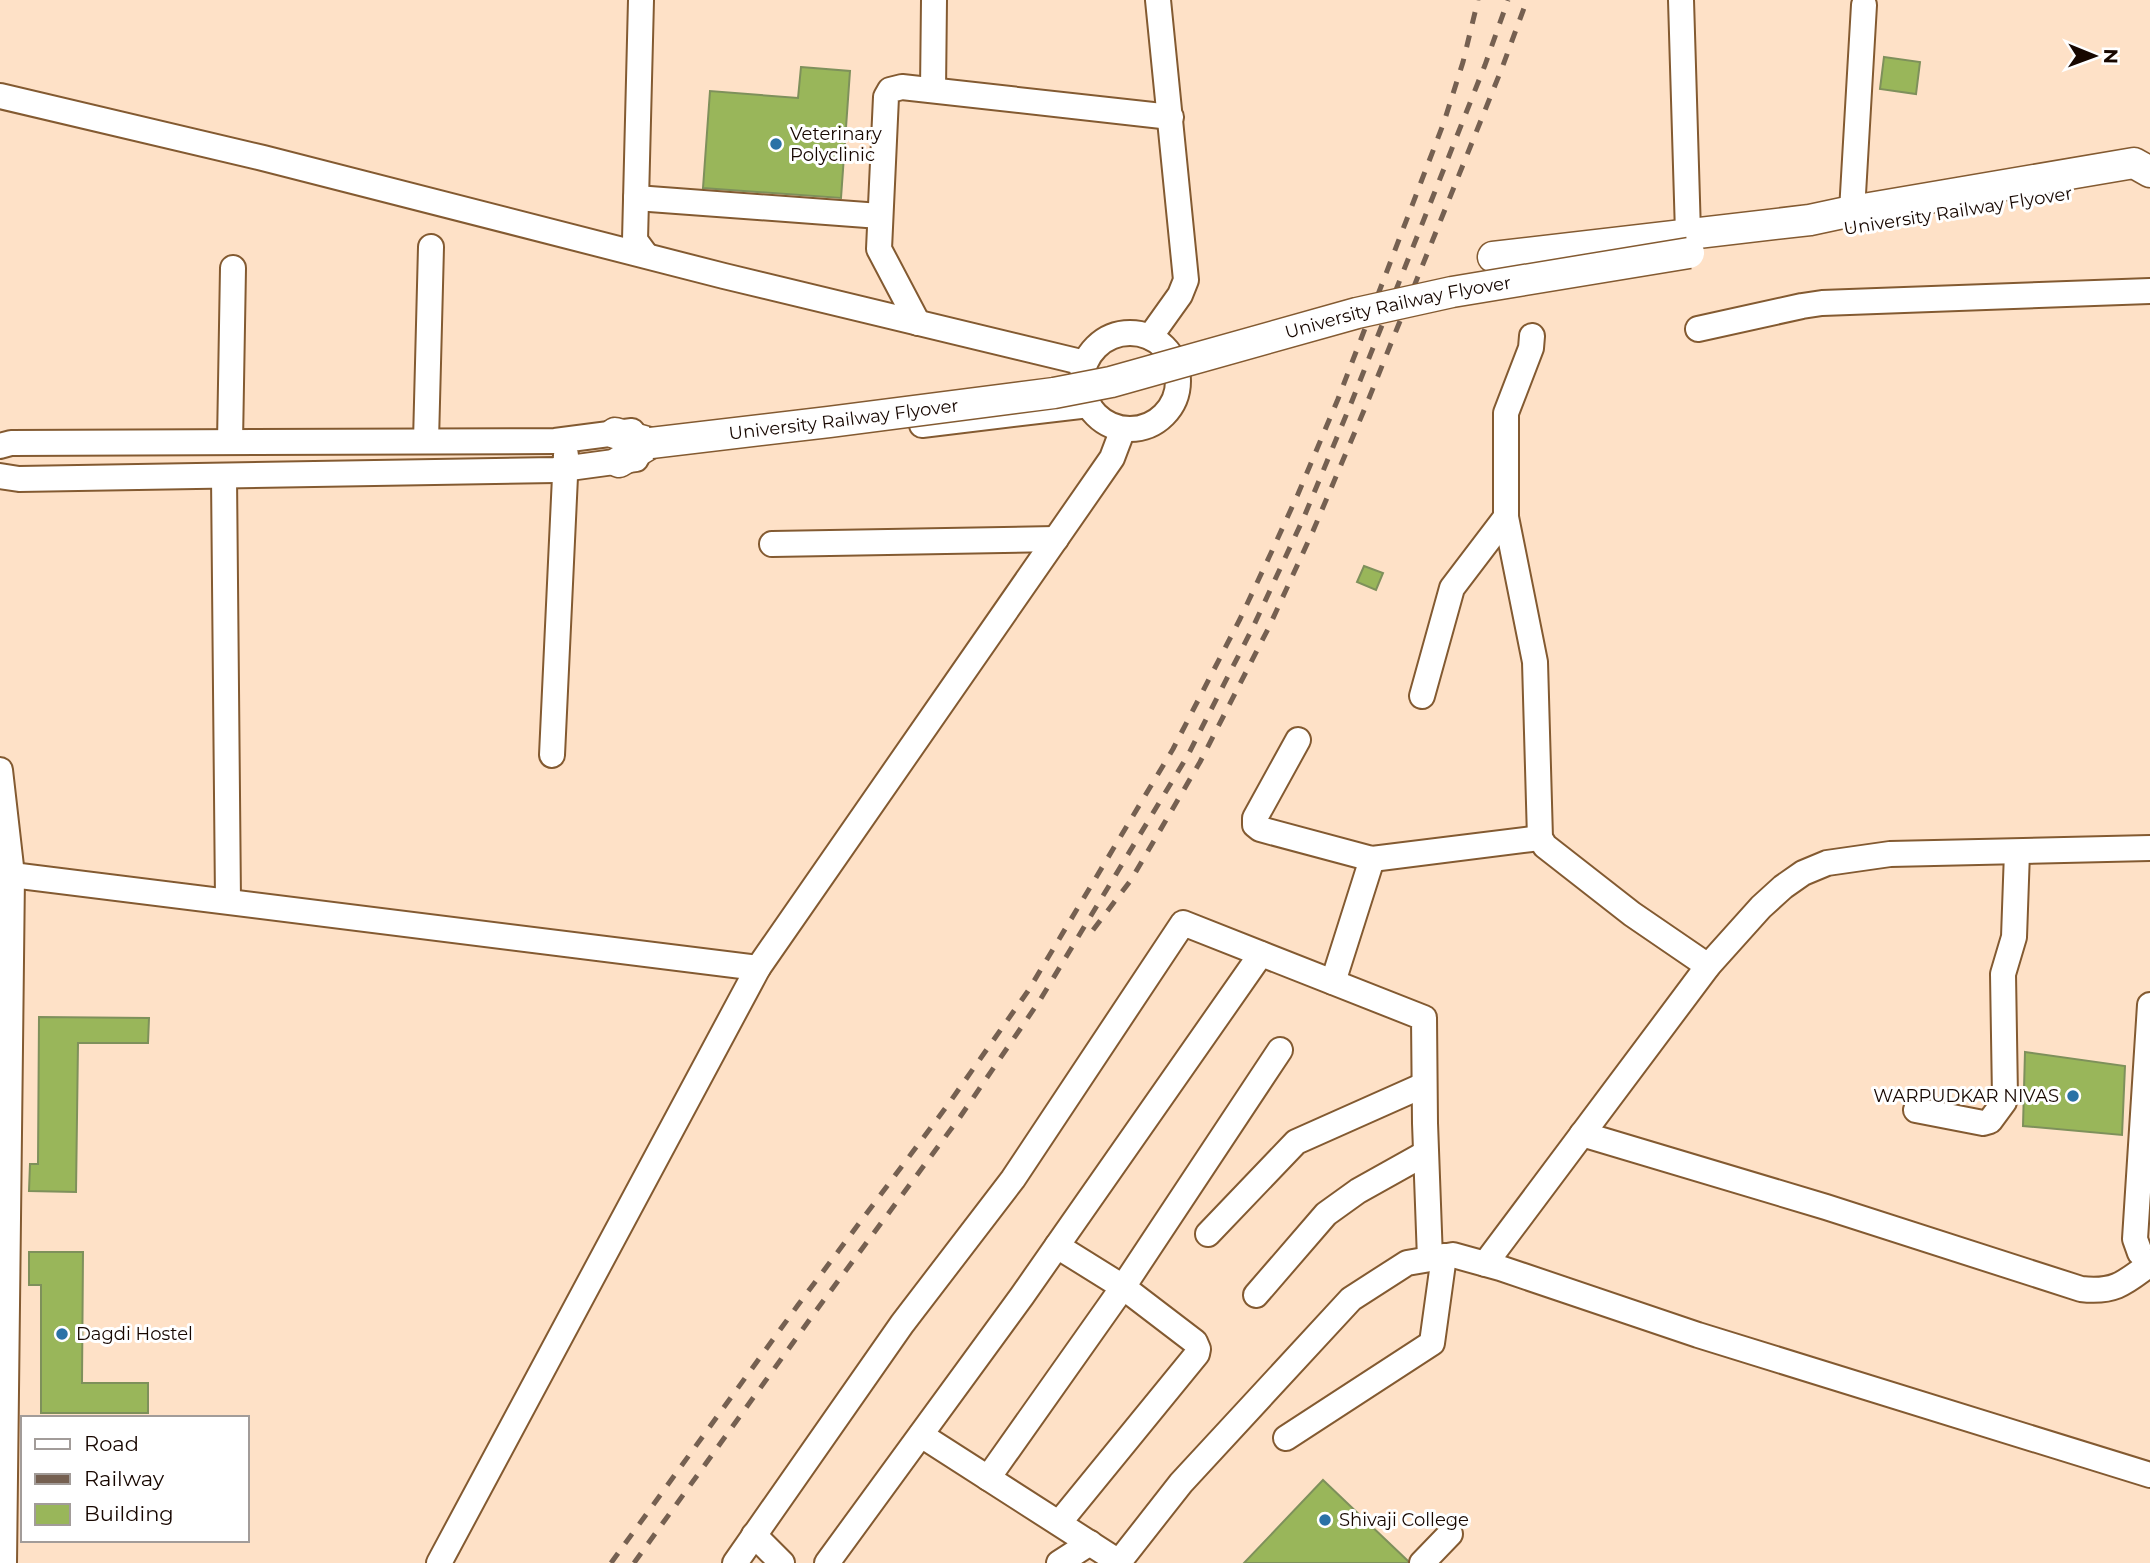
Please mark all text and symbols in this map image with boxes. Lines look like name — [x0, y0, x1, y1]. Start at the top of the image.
north arrow — [2059, 21, 2129, 91]
text: N — [2099, 48, 2122, 64]
place label: Veterinary Polyclinic — [790, 123, 882, 166]
marker: Veterinary Polyclinic — [768, 136, 784, 152]
street label: University Railway Flyover — [1842, 182, 2074, 240]
street label: University Railway Flyover — [1283, 271, 1513, 344]
street label: University Railway Flyover — [728, 394, 960, 445]
place label: WARPUDKAR NIVAS — [1873, 1085, 2059, 1107]
marker: WARPUDKAR NIVAS — [2065, 1088, 2081, 1104]
place label: Dagdi Hostel — [76, 1323, 193, 1345]
marker: Dagdi Hostel — [54, 1326, 70, 1342]
legend — [21, 1416, 248, 1542]
text: Road — [84, 1431, 139, 1456]
text: Railway — [84, 1466, 165, 1491]
text: Building — [84, 1501, 174, 1526]
place label: Shivaji College — [1339, 1509, 1469, 1531]
marker: Shivaji College — [1317, 1512, 1333, 1528]

